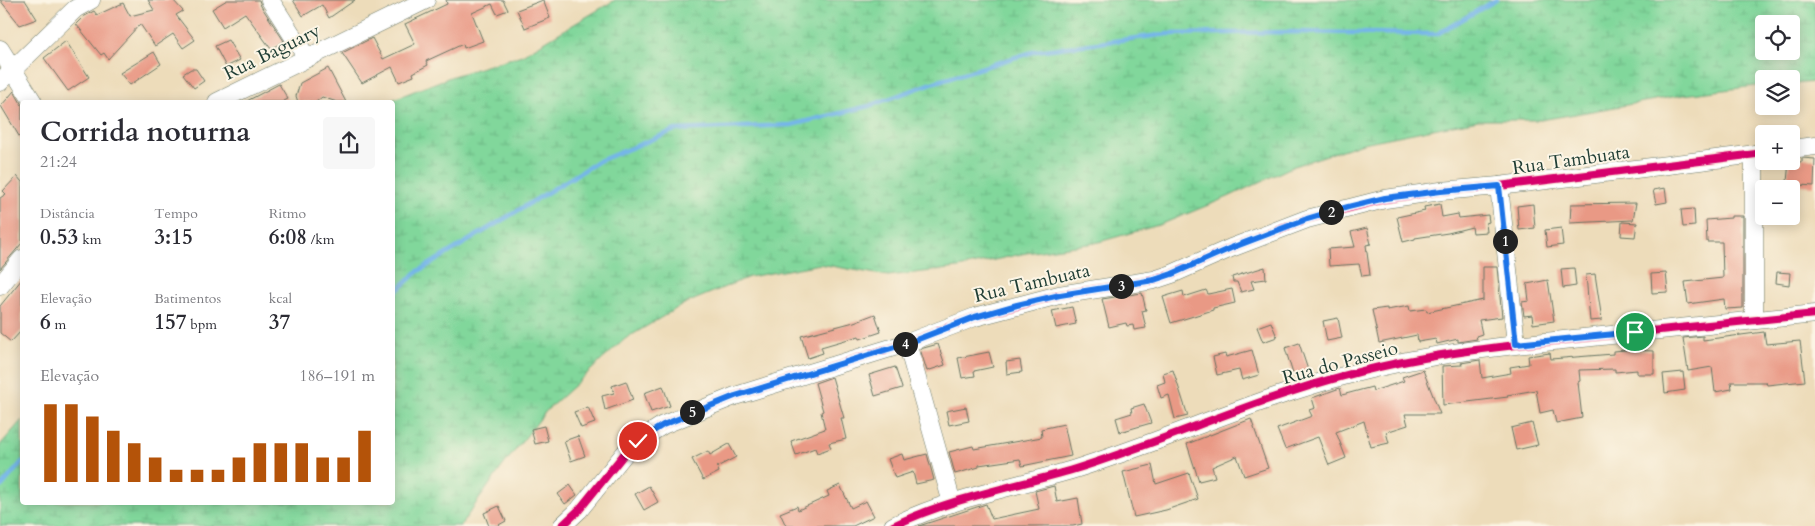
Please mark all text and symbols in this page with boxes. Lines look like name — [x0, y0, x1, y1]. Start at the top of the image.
map controls — [1755, 15, 1800, 225]
button: locate — [1755, 15, 1800, 60]
street label: Rua Baguary — [219, 17, 325, 87]
button: layers — [1755, 70, 1800, 115]
text: Corrida noturna — [40, 113, 250, 151]
button: share — [323, 117, 375, 169]
button: + — [1755, 125, 1800, 170]
street label: Rua Tambuata — [1511, 139, 1631, 181]
text: 21:24 — [40, 151, 77, 173]
button: − — [1755, 180, 1800, 225]
pin: 2 — [1318, 200, 1344, 224]
text: 2 — [1328, 203, 1335, 222]
text: Distância — [40, 204, 95, 223]
text: Tempo — [154, 204, 198, 223]
text: Ritmo — [269, 204, 306, 223]
text: 0.53 — [40, 223, 78, 252]
text: 3:15 — [154, 223, 193, 252]
text: 6:08 — [269, 223, 307, 252]
pin: 1 — [1492, 228, 1518, 254]
text: km — [78, 230, 101, 249]
text: /km — [307, 230, 335, 249]
text: 1 — [1502, 232, 1509, 251]
street label: Rua Tambuata — [972, 257, 1092, 309]
pin: 3 — [1108, 274, 1134, 298]
text: 3 — [1118, 277, 1125, 296]
text: Elevação — [40, 289, 92, 308]
text: Batimentos — [154, 289, 221, 308]
text: kcal — [269, 289, 292, 308]
text: 6 — [40, 308, 51, 337]
text: 157 — [154, 308, 187, 337]
text: 37 — [269, 308, 290, 337]
pin — [1614, 311, 1656, 353]
text: m — [51, 315, 66, 334]
text: bpm — [187, 315, 217, 334]
icon: arrive — [1621, 318, 1649, 346]
pin: 4 — [892, 332, 918, 356]
text: 4 — [902, 335, 909, 354]
street label: Rua do Passeio — [1279, 335, 1401, 391]
text: Elevação — [40, 365, 99, 387]
text: 186–191 m — [299, 365, 375, 387]
pin: 5 — [680, 400, 704, 424]
text: 5 — [689, 403, 696, 422]
pin — [617, 420, 659, 462]
icon: check — [624, 427, 652, 455]

